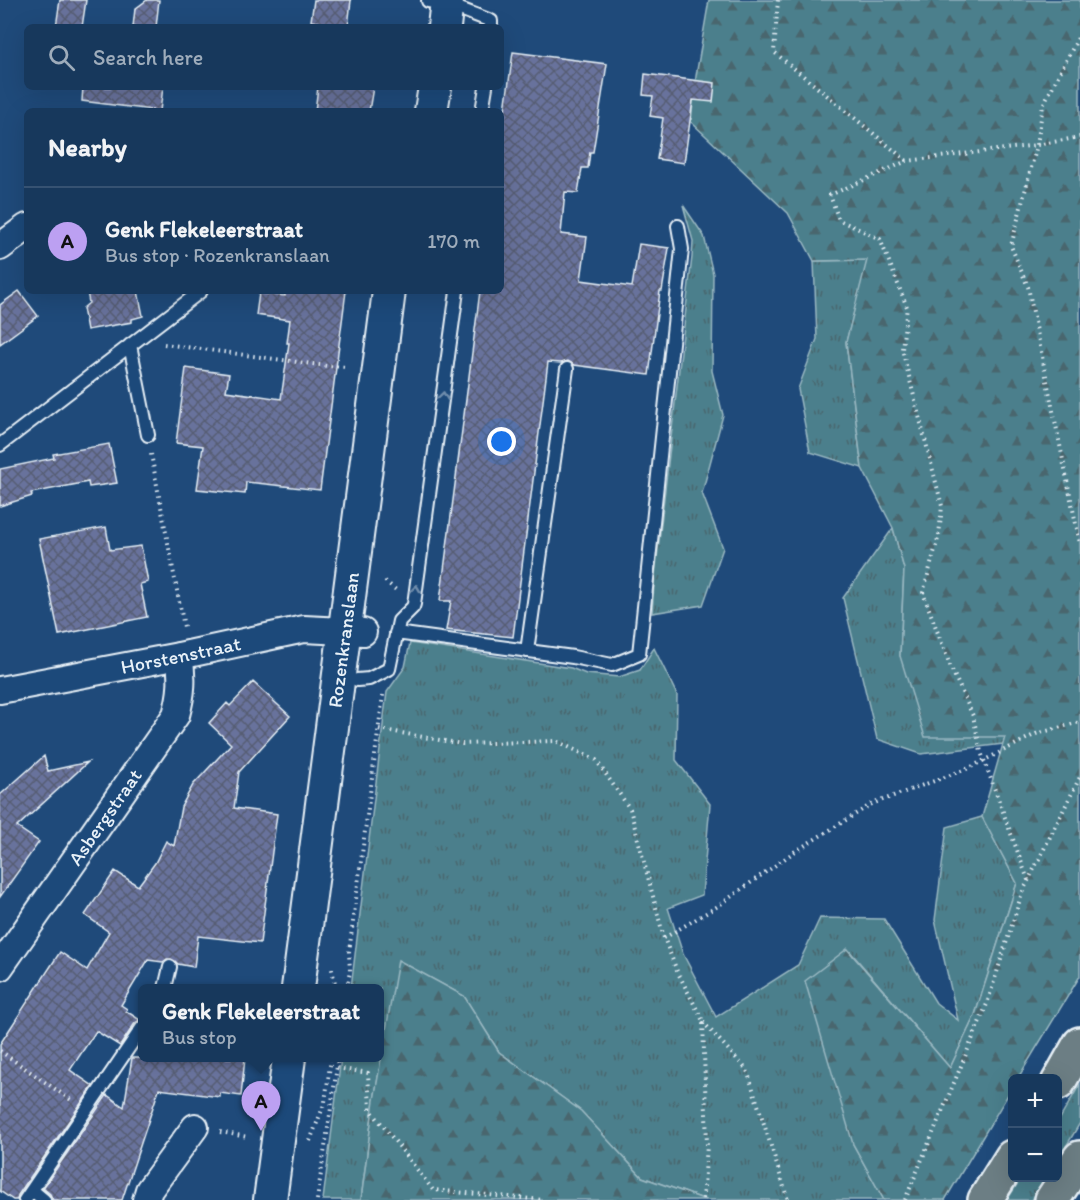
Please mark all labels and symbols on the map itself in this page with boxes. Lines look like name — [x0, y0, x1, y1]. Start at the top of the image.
one-way arrow — [436, 391, 448, 400]
your location — [487, 427, 516, 456]
street label: Rozenkranslaan — [323, 570, 364, 709]
one-way arrow — [410, 584, 422, 594]
street label: Horstenstraat — [119, 631, 243, 679]
street label: Asbergstraat — [63, 764, 147, 870]
pin: A — [242, 1082, 280, 1131]

